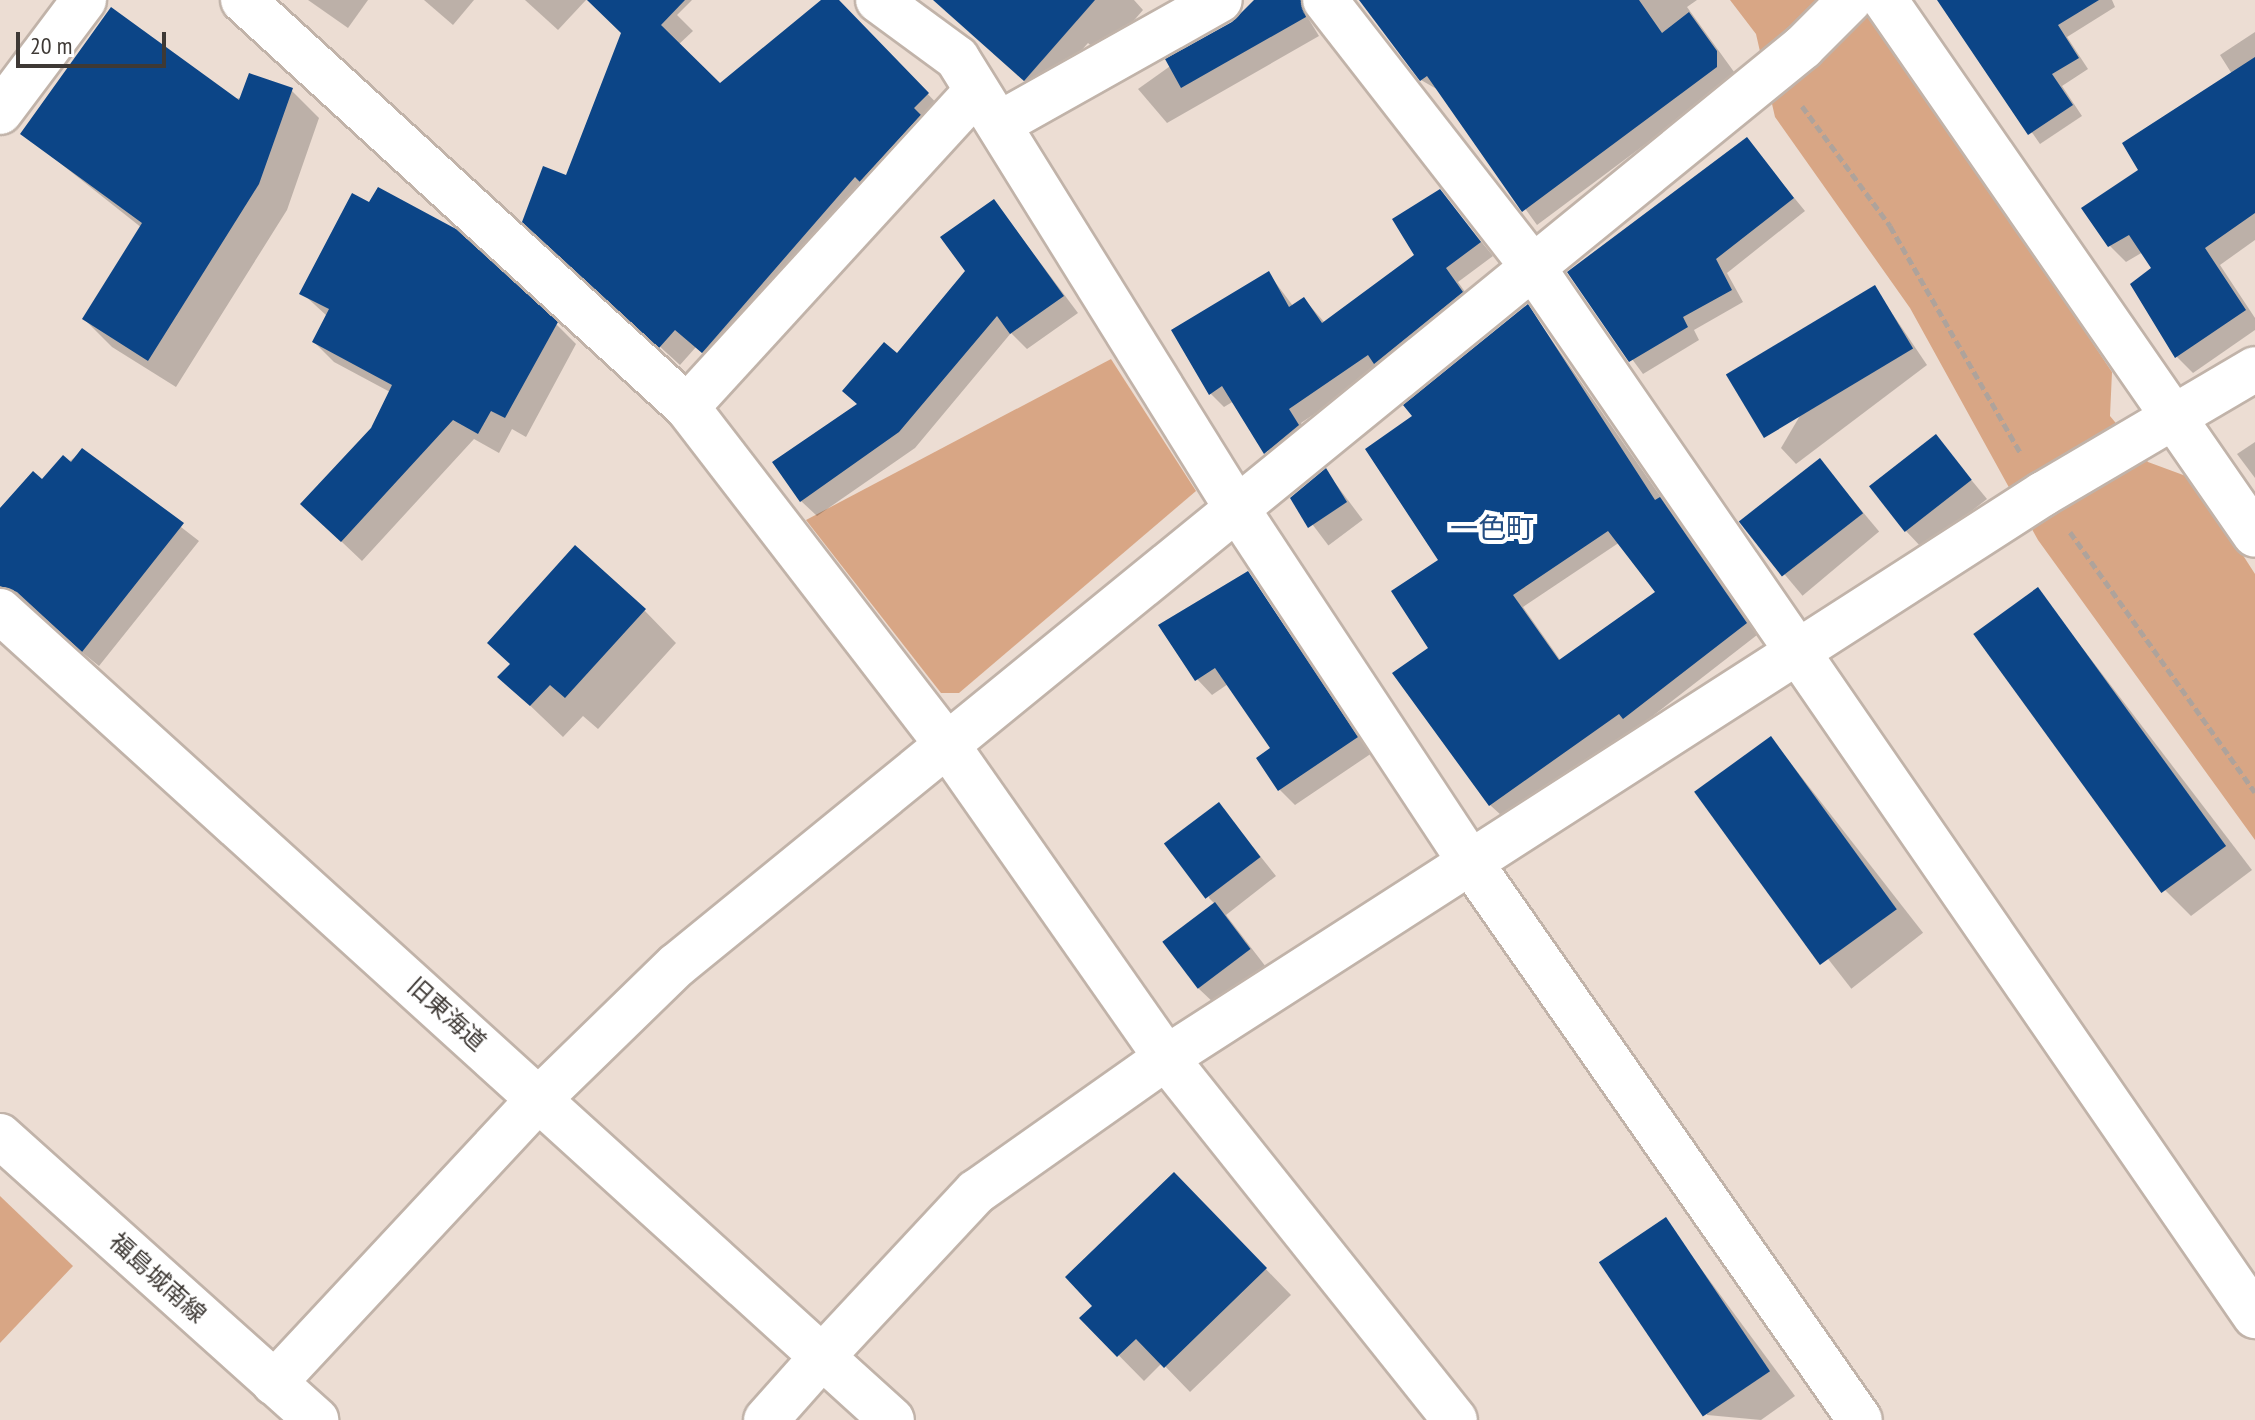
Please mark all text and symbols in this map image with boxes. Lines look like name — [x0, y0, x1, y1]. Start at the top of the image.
scale bar — [20, 16, 170, 66]
text: 20 m — [30, 30, 72, 61]
district label: 一色町 — [1450, 511, 1534, 545]
street label: 旧東海道 — [402, 971, 492, 1057]
street label: 福島城南線 — [104, 1227, 212, 1329]

